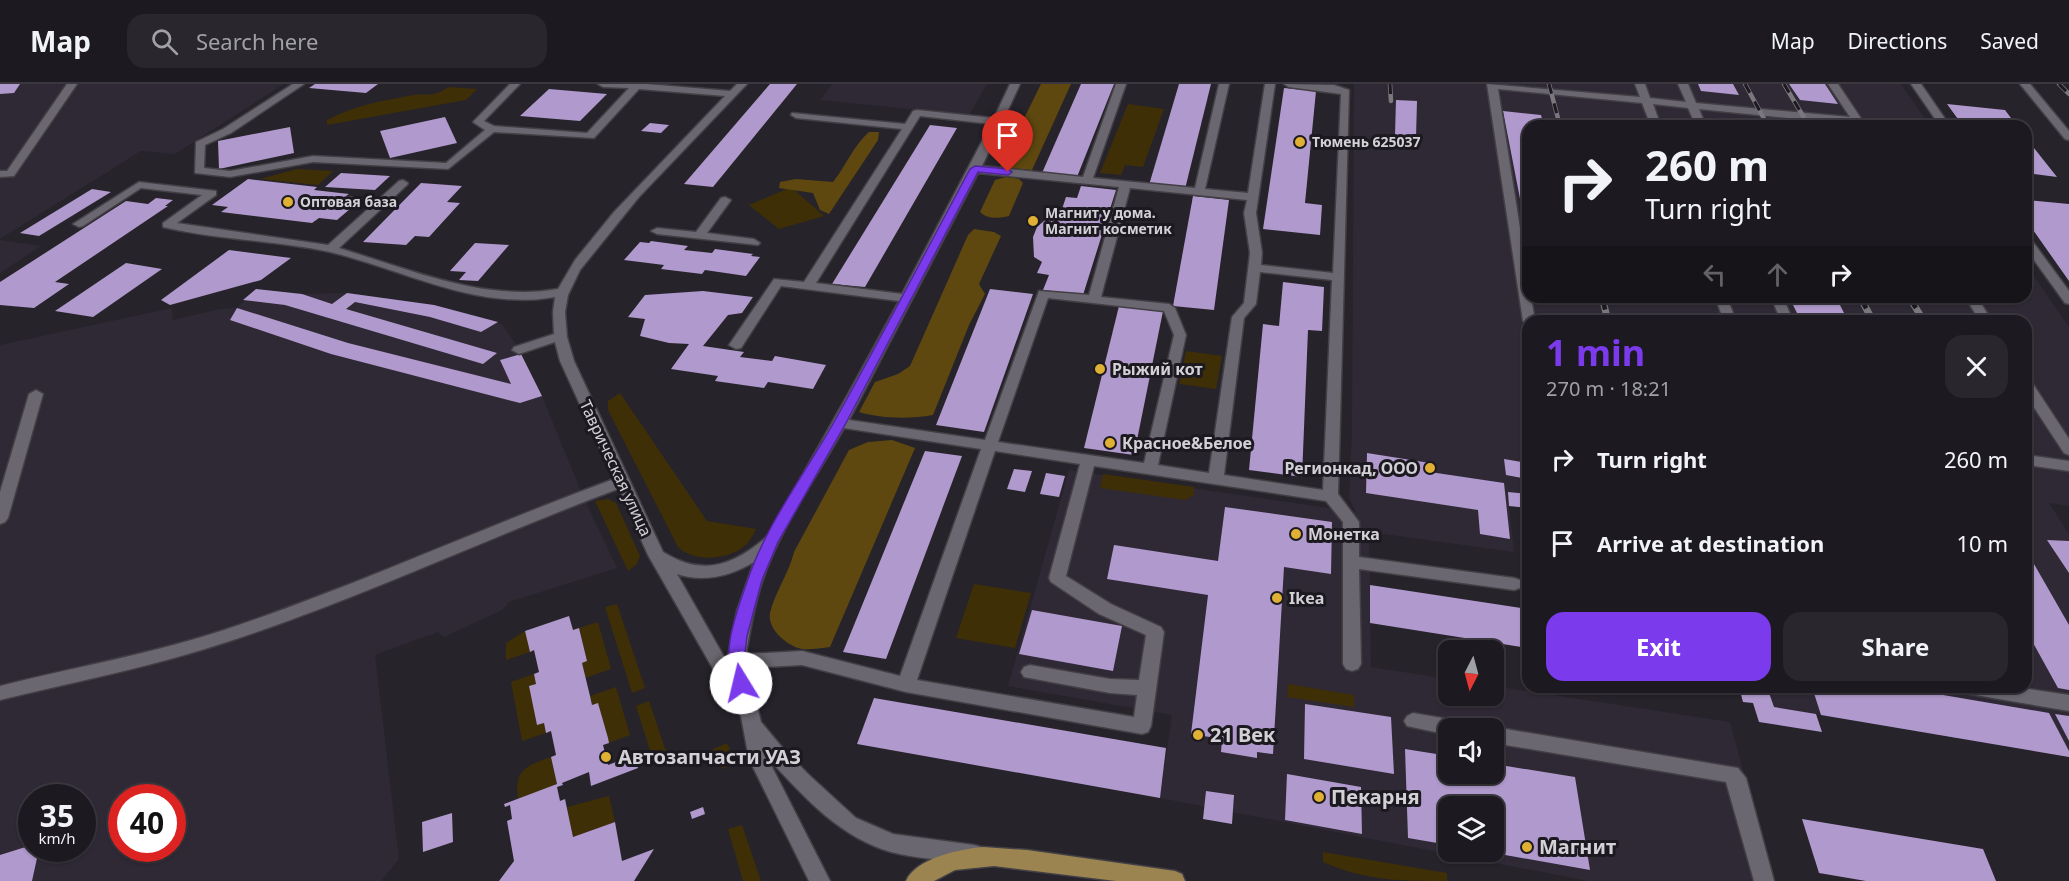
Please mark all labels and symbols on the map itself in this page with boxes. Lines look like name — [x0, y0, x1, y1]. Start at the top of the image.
pin — [982, 110, 1033, 172]
place label: Тюмень 625037 — [1312, 132, 1421, 151]
marker: Тюмень 625037 — [1293, 135, 1307, 149]
place label: Оптовая база — [300, 192, 397, 211]
marker: Оптовая база — [281, 195, 295, 209]
place label: Магнит у дома. Магнит косметик — [1045, 203, 1172, 238]
marker: Магнит у дома. Магнит косметик — [1026, 214, 1040, 228]
place label: Рыжий кот — [1112, 358, 1203, 380]
marker: Рыжий кот — [1093, 362, 1107, 376]
street label: Таврическая улица — [575, 396, 657, 540]
place label: Красное&Белое — [1122, 432, 1252, 454]
marker: Красное&Белое — [1103, 436, 1117, 450]
place label: Регионкад, ООО — [1284, 457, 1418, 479]
marker: Регионкад, ООО — [1423, 461, 1437, 475]
place label: Монетка — [1308, 523, 1380, 545]
marker: Монетка — [1289, 527, 1303, 541]
place label: Ikea — [1289, 587, 1324, 609]
marker: Ikea — [1270, 591, 1284, 605]
north arrow — [1438, 640, 1504, 706]
position arrow — [709, 651, 773, 715]
place label: 21 Век — [1210, 721, 1276, 748]
marker: 21 Век — [1191, 728, 1205, 742]
place label: Автозапчасти УАЗ — [618, 743, 801, 770]
marker: Автозапчасти УАЗ — [599, 750, 613, 764]
place label: Пекарня — [1331, 783, 1420, 810]
speed limit sign: 40 — [108, 784, 186, 862]
marker: Пекарня — [1312, 790, 1326, 804]
place label: Магнит — [1539, 833, 1616, 860]
marker: Магнит — [1520, 840, 1534, 854]

